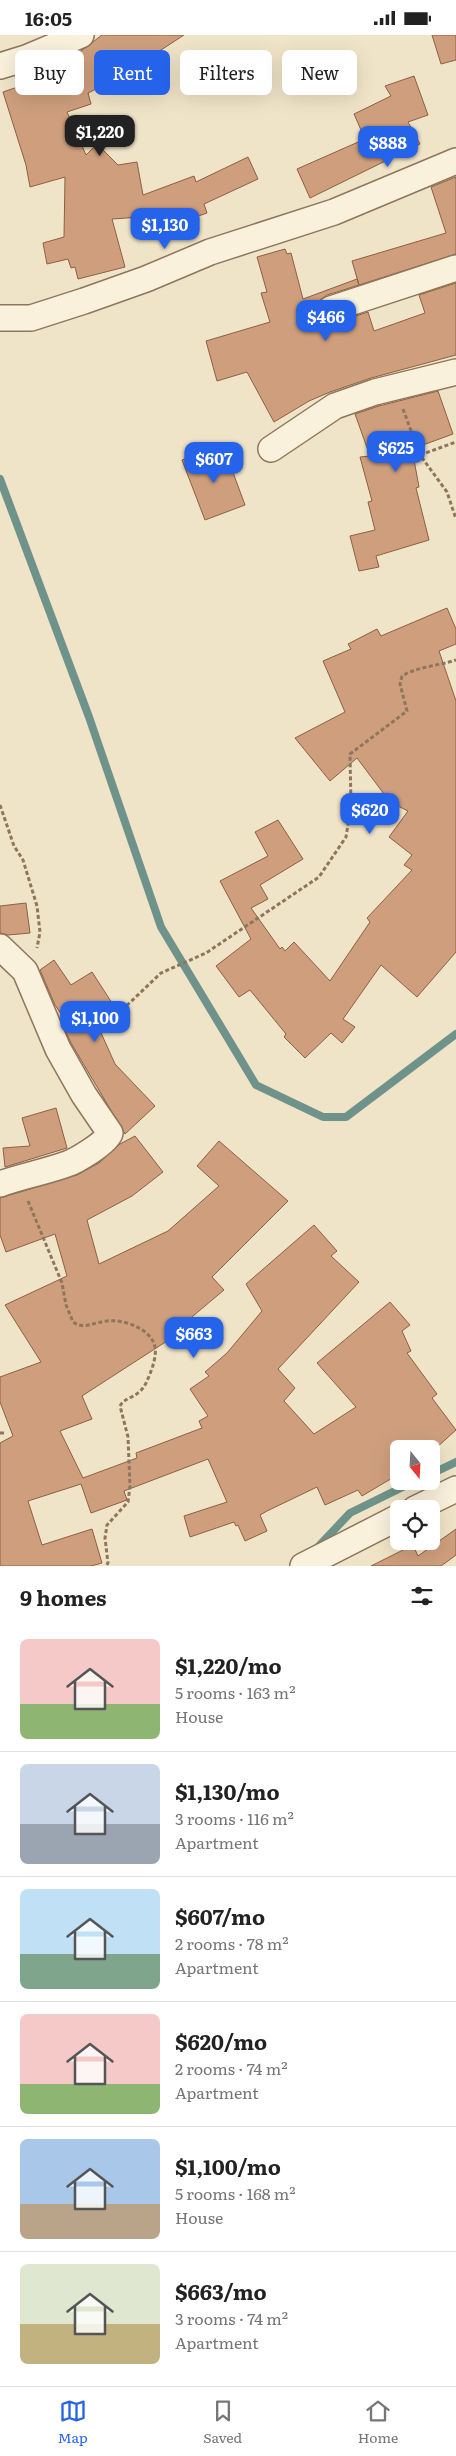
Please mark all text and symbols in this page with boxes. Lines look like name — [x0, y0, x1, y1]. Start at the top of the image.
text: 16:05 — [25, 4, 72, 32]
chip: Buy — [15, 50, 84, 95]
chip: Rent — [94, 50, 170, 95]
chip: Filters — [180, 50, 272, 95]
chip: New — [282, 50, 357, 95]
pin: $1,220 — [59, 115, 141, 157]
text: $1,220 — [76, 119, 124, 143]
pin: $888 — [358, 125, 418, 168]
text: $888 — [369, 130, 407, 154]
pin: $1,130 — [124, 207, 206, 250]
text: $1,130 — [142, 212, 188, 236]
pin: $466 — [296, 299, 356, 342]
text: $466 — [307, 304, 345, 328]
pin: $625 — [366, 431, 426, 473]
text: $625 — [378, 435, 414, 459]
pin: $607 — [184, 441, 244, 484]
text: $607 — [195, 446, 233, 470]
pin: $620 — [340, 793, 400, 835]
text: $620 — [351, 797, 389, 821]
pin: $1,100 — [54, 1001, 136, 1043]
text: $1,100 — [71, 1005, 119, 1029]
pin: $663 — [164, 1317, 224, 1359]
text: $663 — [175, 1321, 213, 1345]
north arrow — [390, 1440, 440, 1490]
map controls — [390, 1440, 440, 1550]
button: locate — [390, 1500, 440, 1550]
text: 9 homes — [20, 1581, 107, 1612]
icon: filters — [408, 1582, 436, 1610]
text: $1,220/mo — [175, 1649, 282, 1680]
icon: home — [60, 1659, 120, 1719]
text: 5 rooms · 163 m² — [175, 1680, 296, 1704]
text: House — [175, 1704, 223, 1728]
text: $1,130/mo — [175, 1775, 280, 1806]
icon: home — [60, 1784, 120, 1844]
text: 3 rooms · 116 m² — [175, 1806, 294, 1830]
text: Apartment — [175, 1830, 259, 1854]
text: $607/mo — [175, 1900, 265, 1931]
icon: home — [60, 1909, 120, 1969]
text: 2 rooms · 78 m² — [175, 1931, 289, 1955]
text: Apartment — [175, 1955, 259, 1979]
text: $620/mo — [175, 2025, 267, 2056]
icon: home — [60, 2034, 120, 2094]
text: 2 rooms · 74 m² — [175, 2056, 288, 2080]
text: Apartment — [175, 2080, 259, 2104]
text: $1,100/mo — [175, 2150, 281, 2181]
icon: home — [60, 2159, 120, 2219]
text: 5 rooms · 168 m² — [175, 2181, 296, 2205]
text: House — [175, 2205, 223, 2229]
text: $663/mo — [175, 2275, 267, 2306]
icon: home — [60, 2284, 120, 2344]
text: 3 rooms · 74 m² — [175, 2306, 288, 2330]
text: Apartment — [175, 2330, 259, 2354]
tab: Map — [58, 2397, 88, 2447]
tab: Saved — [203, 2397, 242, 2447]
tab: Home — [358, 2397, 398, 2447]

